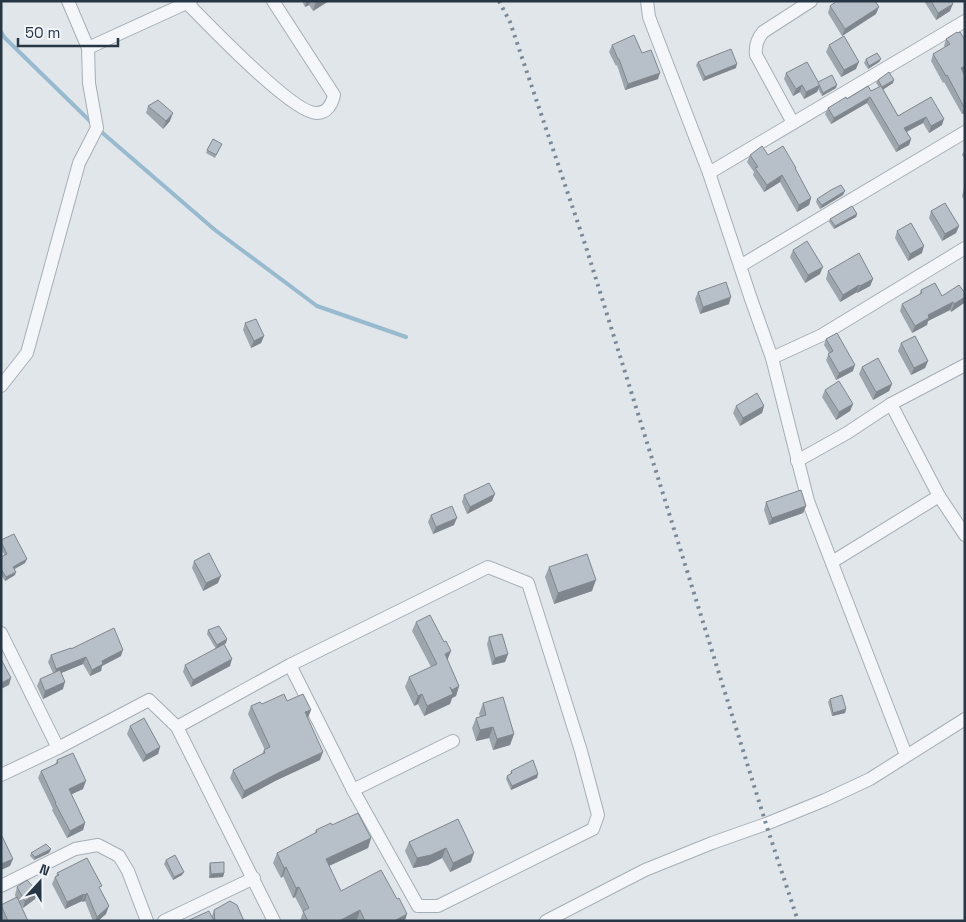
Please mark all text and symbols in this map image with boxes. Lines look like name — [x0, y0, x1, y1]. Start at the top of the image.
scale bar — [18, 15, 118, 47]
text: 50 m — [25, 23, 60, 42]
north arrow — [15, 857, 65, 907]
text: N — [37, 860, 52, 880]

